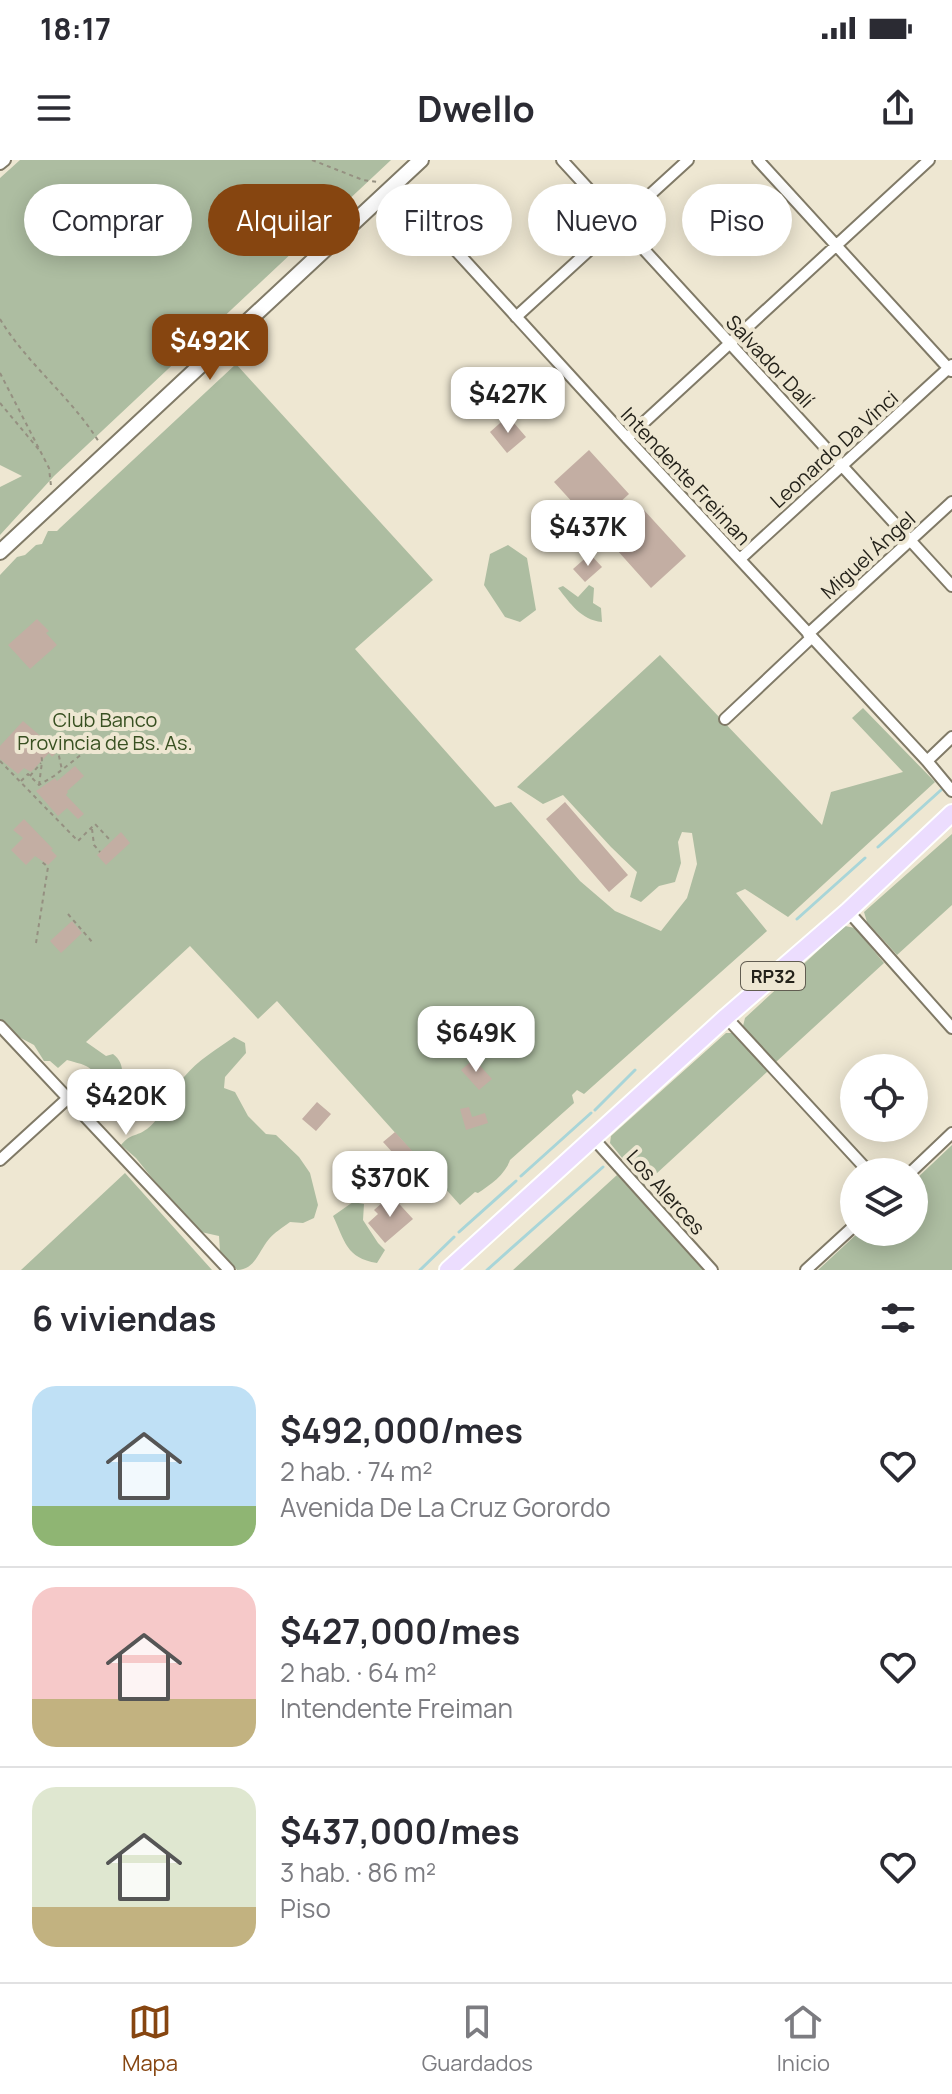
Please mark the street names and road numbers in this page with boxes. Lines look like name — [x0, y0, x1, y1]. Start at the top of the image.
street label: Salvador Dalí — [720, 309, 820, 413]
street label: Leonardo Da Vinci — [764, 384, 904, 514]
street label: Intendente Freiman — [615, 401, 757, 551]
street label: Miguel Ángel — [815, 505, 921, 605]
road number: RP32 — [741, 962, 805, 990]
street label: Los Alerces — [621, 1144, 711, 1240]

